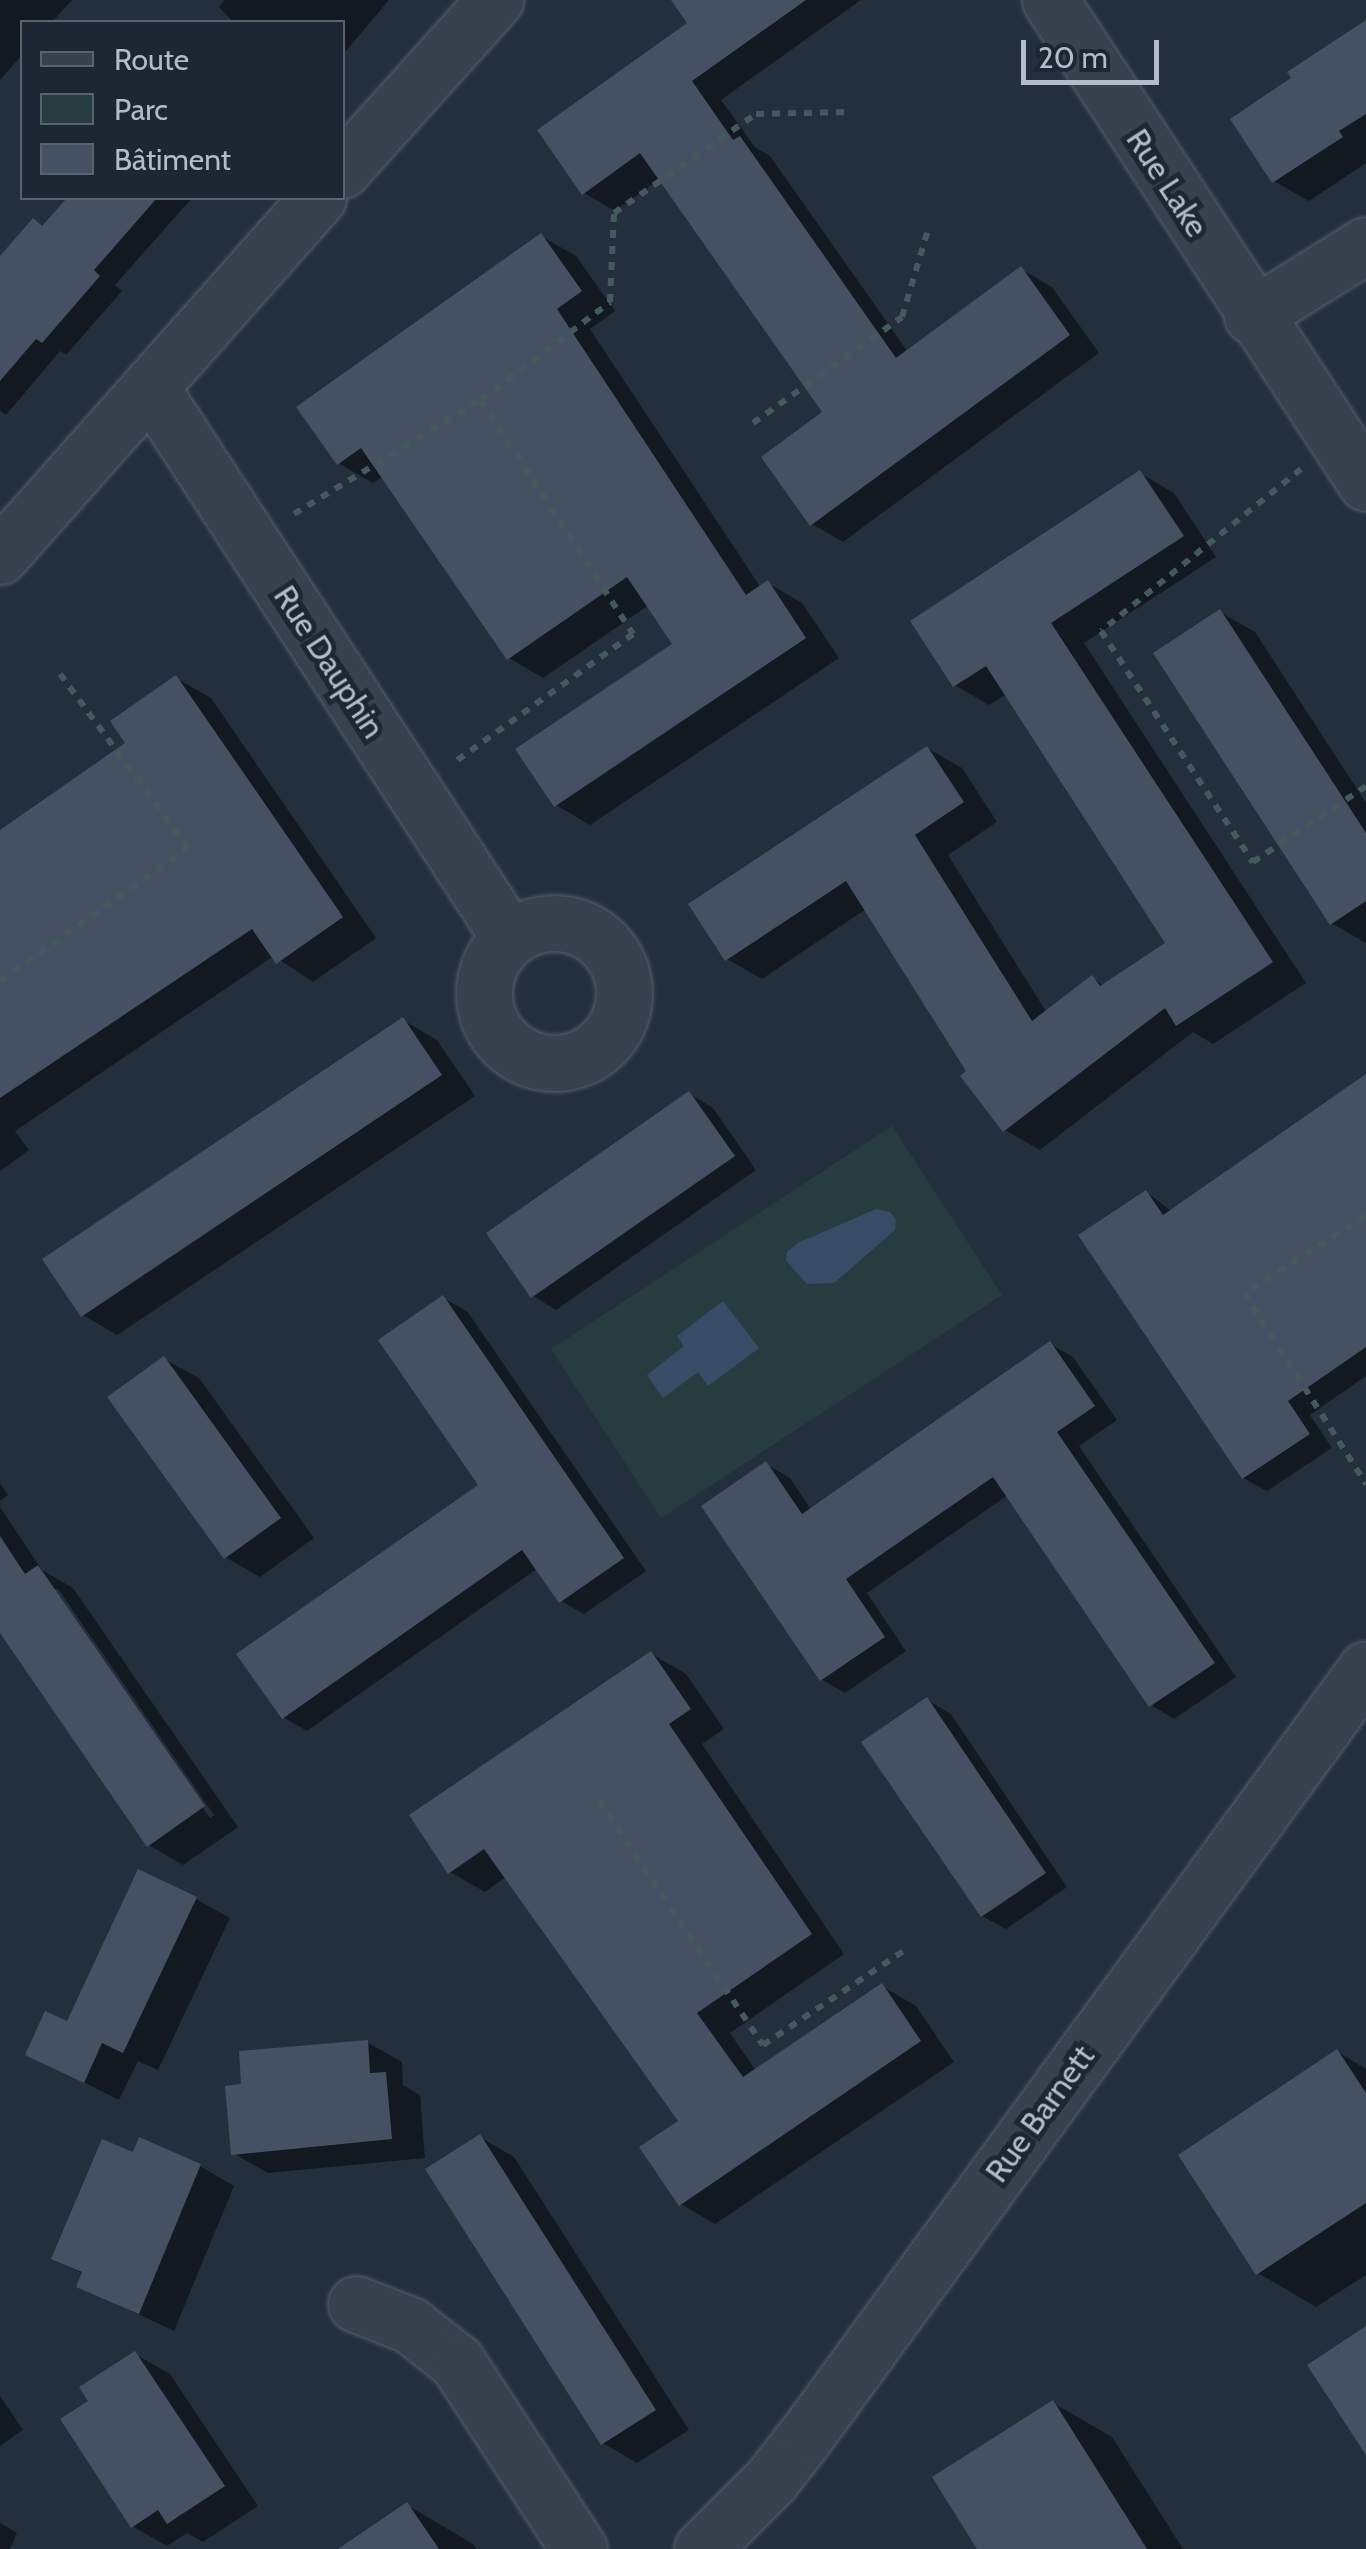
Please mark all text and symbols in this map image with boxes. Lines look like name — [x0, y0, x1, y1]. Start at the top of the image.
legend — [20, 20, 345, 200]
scale bar — [1026, 20, 1164, 82]
text: 20 m — [1038, 39, 1108, 76]
text: Route — [114, 41, 189, 78]
text: Parc — [114, 91, 168, 128]
street label: Rue Lake — [1118, 122, 1216, 244]
text: Bâtiment — [114, 141, 231, 178]
street label: Rue Dauphin — [265, 578, 393, 746]
street label: Rue Barnett — [978, 2038, 1102, 2190]

